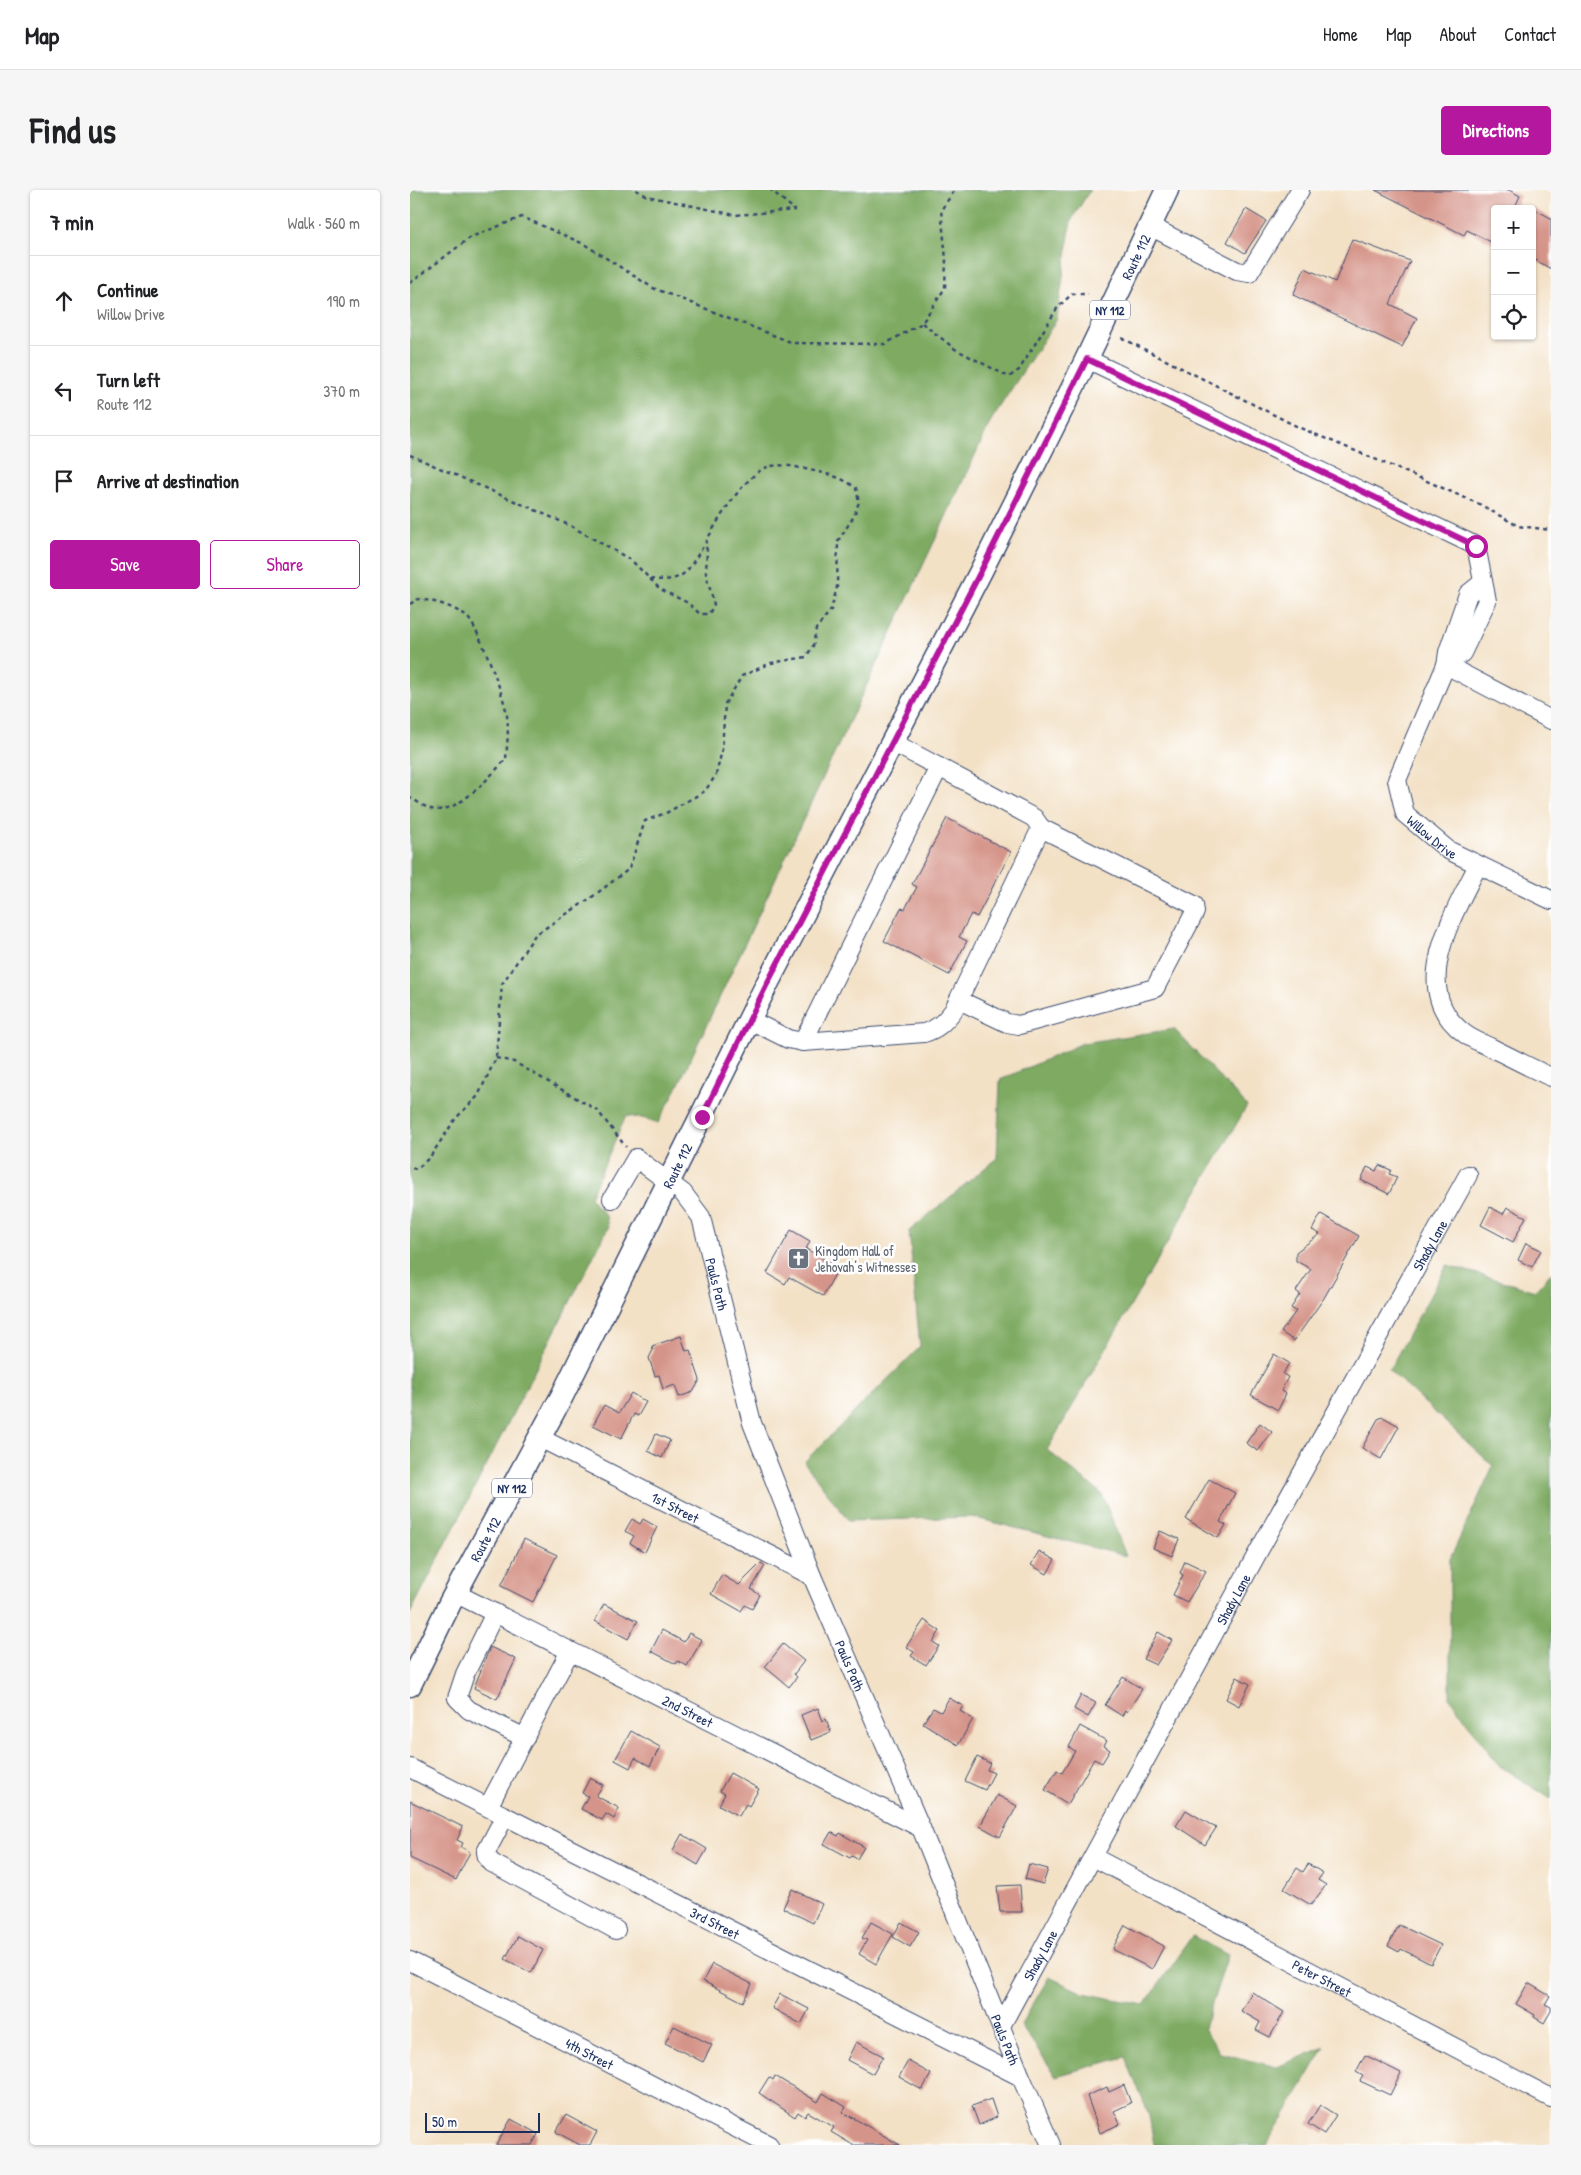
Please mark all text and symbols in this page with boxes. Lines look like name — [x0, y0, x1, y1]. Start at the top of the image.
text: Map — [25, 19, 59, 51]
text: Home — [1323, 22, 1358, 47]
text: Map — [1386, 22, 1411, 47]
text: About — [1439, 22, 1476, 47]
text: Contact — [1504, 22, 1556, 47]
button: Directions — [1441, 106, 1551, 155]
text: Find us — [30, 107, 116, 154]
map controls — [1491, 205, 1536, 340]
button: + — [1491, 205, 1536, 250]
text: 7 min — [50, 208, 94, 237]
text: Walk · 560 m — [288, 212, 360, 234]
street label: Route 112 — [1116, 231, 1154, 283]
button: − — [1491, 250, 1536, 295]
text: Continue — [97, 277, 158, 303]
icon: ahead — [50, 287, 78, 315]
text: 190 m — [327, 290, 360, 312]
button: locate — [1491, 295, 1536, 340]
road number: NY 112 — [1090, 300, 1130, 320]
text: Willow Drive — [97, 303, 165, 325]
text: Turn left — [97, 367, 160, 393]
icon: left — [50, 377, 78, 405]
text: 370 m — [323, 380, 360, 402]
text: Route 112 — [97, 393, 152, 415]
icon: arrive — [50, 467, 78, 495]
text: Arrive at destination — [97, 468, 239, 494]
route start — [1465, 535, 1488, 558]
button: Save — [50, 540, 200, 589]
button: Share — [210, 540, 360, 589]
street label: Willow Drive — [1403, 810, 1461, 863]
route end — [691, 1106, 714, 1129]
street label: Route 112 — [657, 1139, 696, 1191]
street label: Shady Lane — [1408, 1216, 1451, 1273]
place label: Kingdom Hall of Jehovah’s Witnesses — [815, 1241, 916, 1276]
church icon: Kingdom Hall of Jehovah’s Witnesses — [787, 1246, 811, 1270]
street label: Pauls Path — [702, 1256, 733, 1312]
road number: NY 112 — [492, 1479, 532, 1498]
street label: 1st Street — [648, 1487, 703, 1527]
street label: Route 112 — [465, 1513, 505, 1565]
street label: Shady Lane — [1211, 1570, 1254, 1628]
street label: Pauls Path — [831, 1637, 870, 1694]
street label: 2nd Street — [660, 1690, 717, 1731]
street label: 3rd Street — [687, 1902, 743, 1943]
street label: Shady Lane — [1018, 1926, 1061, 1984]
street label: Peter Street — [1289, 1954, 1355, 2001]
street label: Pauls Path — [987, 2011, 1025, 2068]
street label: 4th Street — [562, 2033, 617, 2073]
scale bar — [425, 2110, 540, 2133]
text: 50 m — [432, 2112, 457, 2131]

